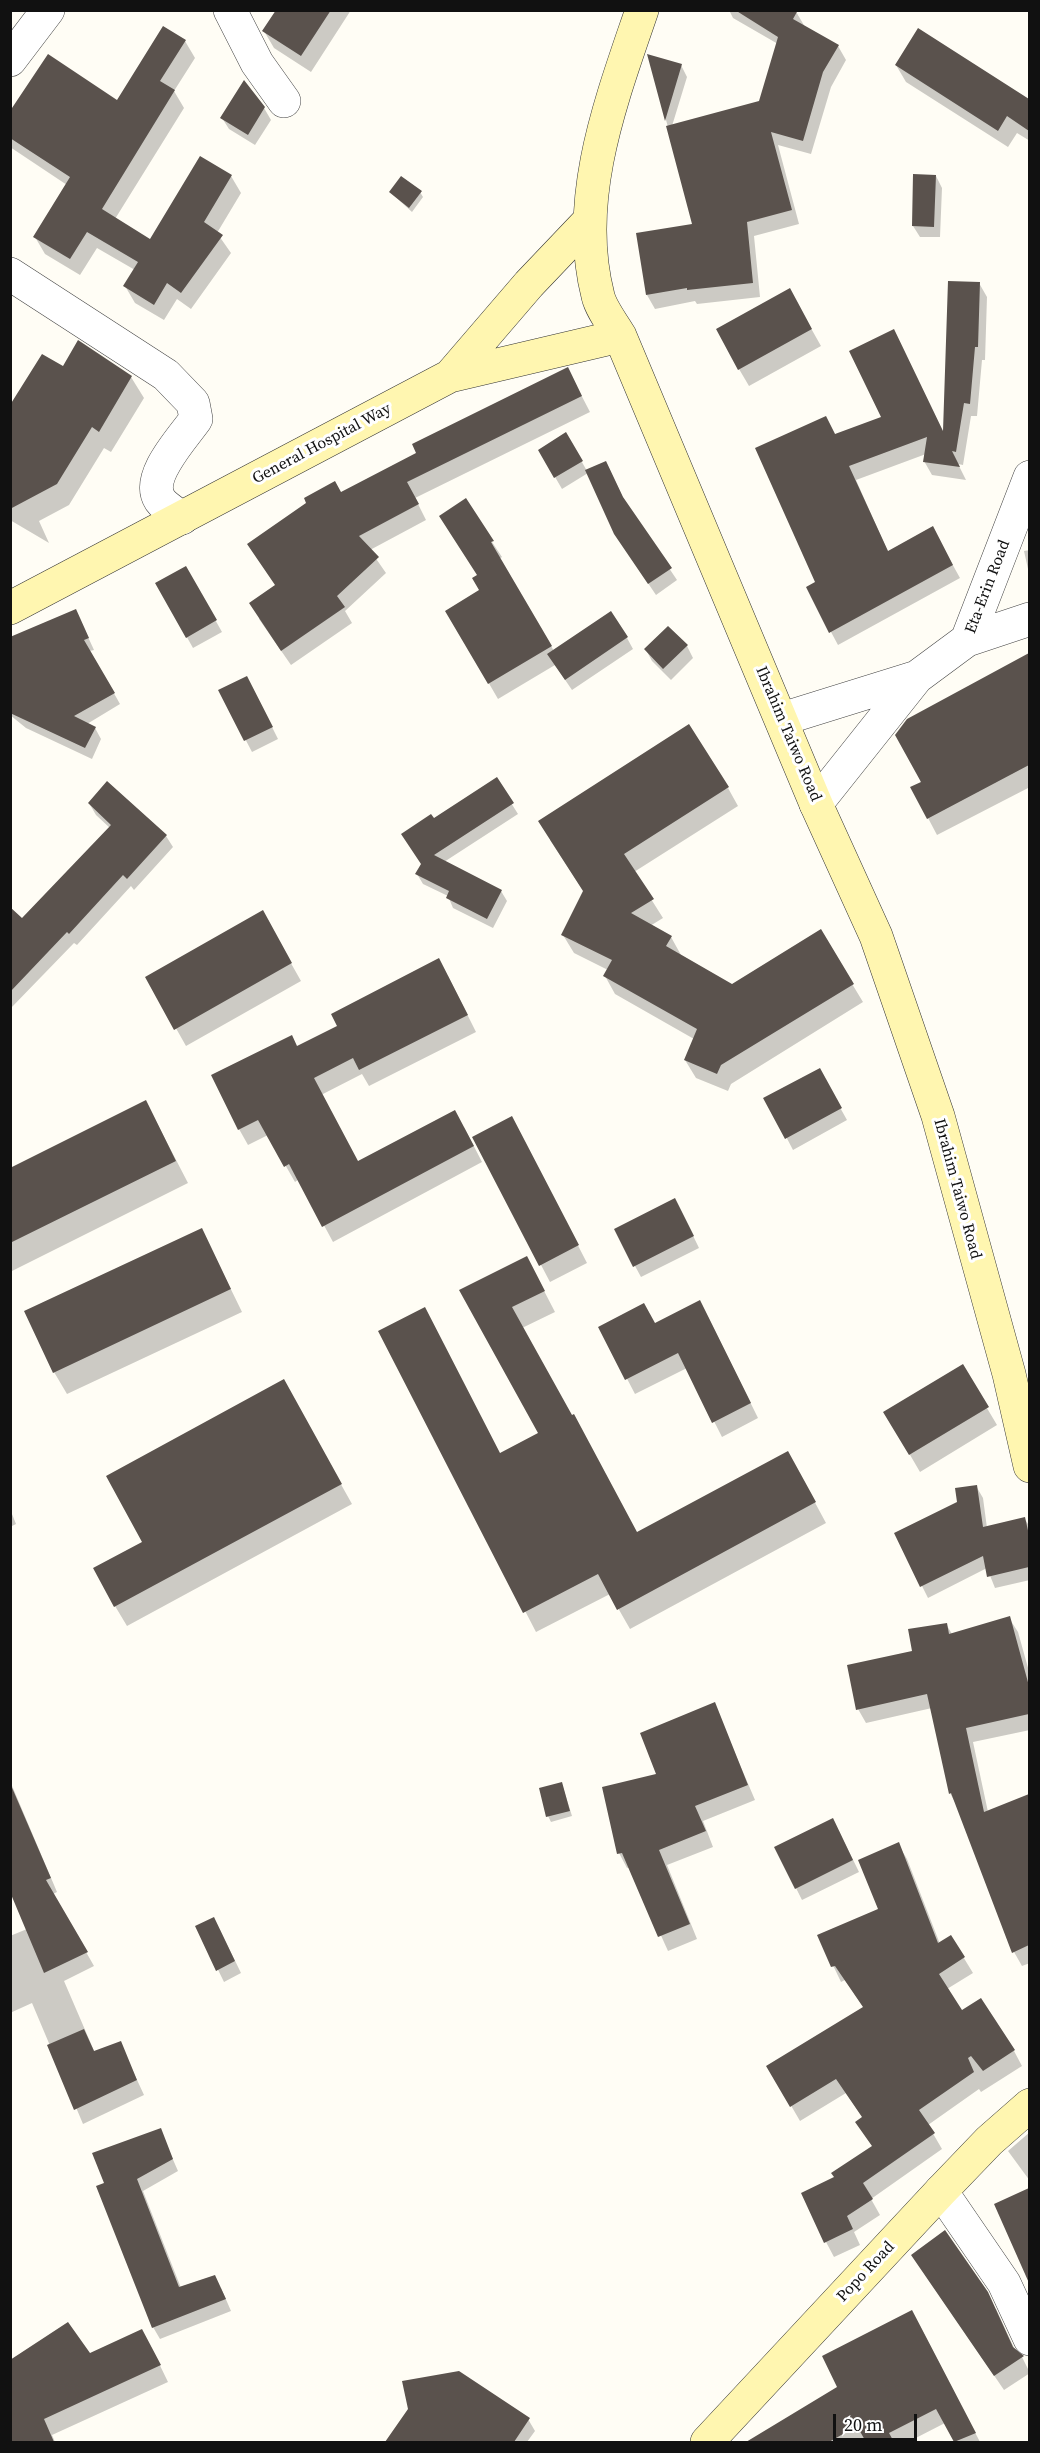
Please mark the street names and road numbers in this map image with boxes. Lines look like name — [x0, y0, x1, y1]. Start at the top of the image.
street label: General Hospital Way — [249, 399, 395, 489]
street label: Eta-Erin Road — [961, 537, 1015, 637]
street label: Ibrahim Taiwo Road — [751, 664, 825, 804]
street label: Ibrahim Taiwo Road — [929, 1117, 985, 1261]
street label: Popo Road — [833, 2238, 899, 2306]

